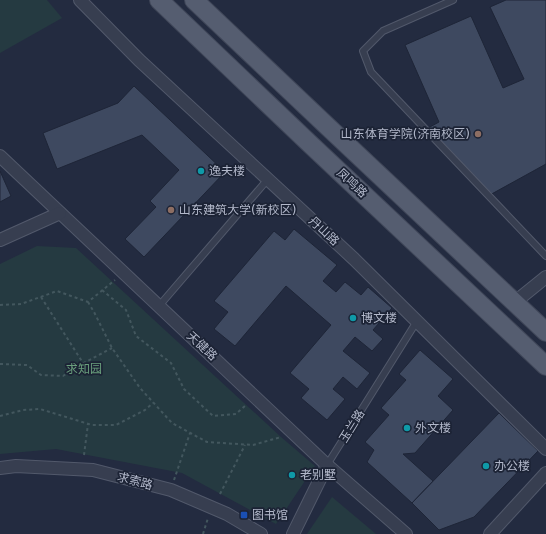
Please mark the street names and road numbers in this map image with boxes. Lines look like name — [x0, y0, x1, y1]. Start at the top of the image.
street label: 凤鸣路 — [334, 166, 370, 200]
street label: 丹山路 — [306, 214, 342, 248]
street label: 天健路 — [184, 329, 220, 363]
street label: 玉兰路 — [337, 407, 367, 445]
street label: 求索路 — [116, 470, 154, 492]

